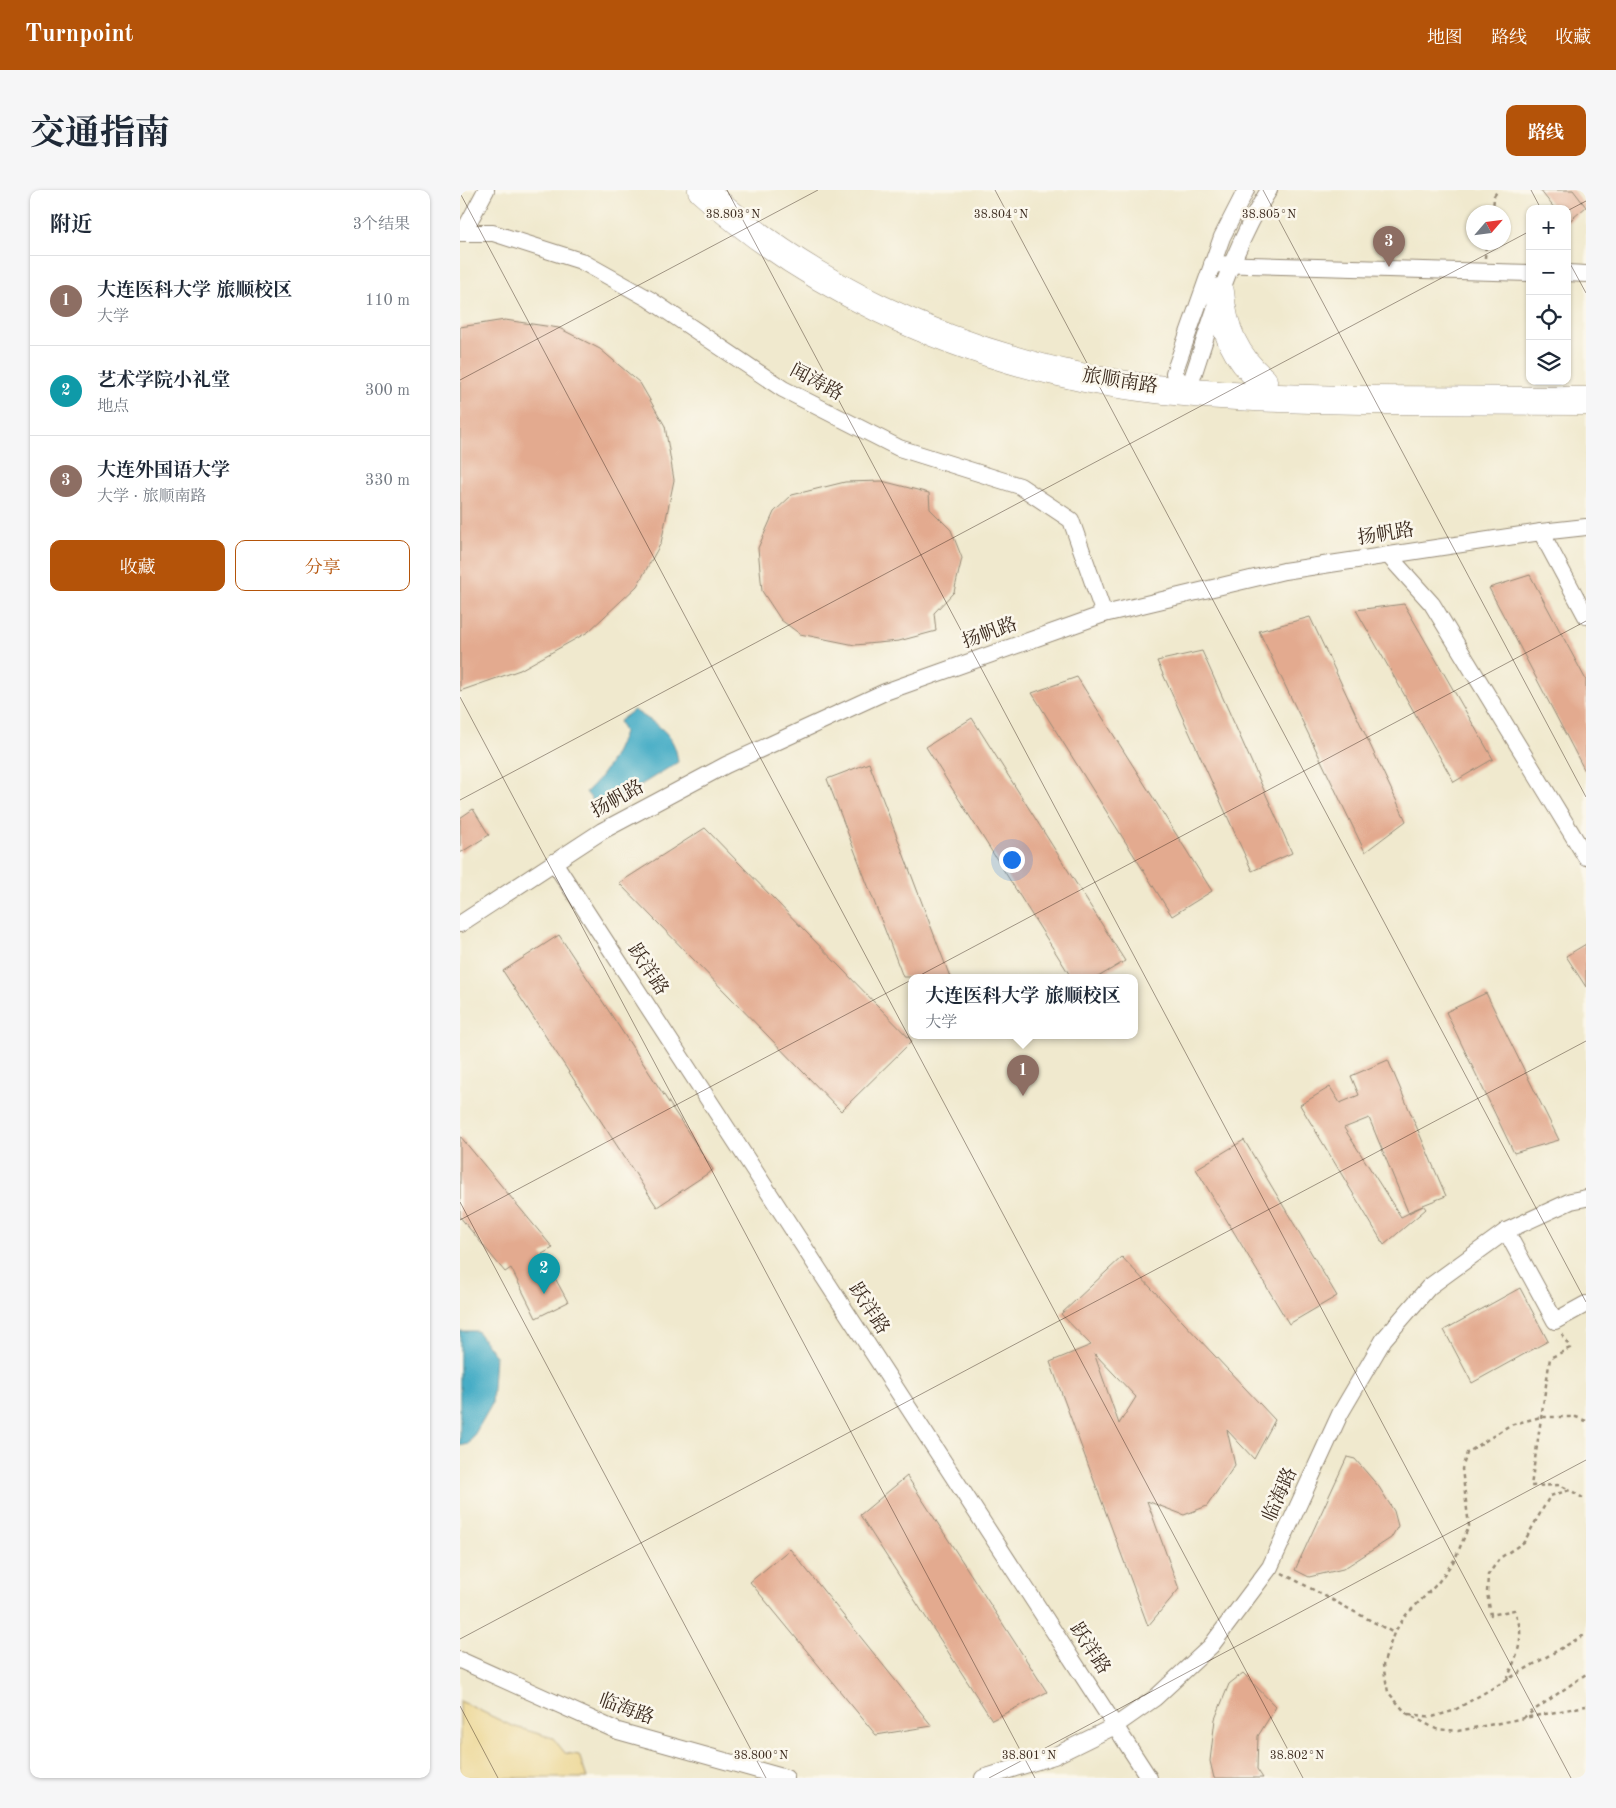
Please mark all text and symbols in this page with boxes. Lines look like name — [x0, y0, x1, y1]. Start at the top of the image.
text: Turnpoint — [25, 23, 133, 47]
text: 地图 — [1427, 29, 1463, 47]
text: 路线 — [1491, 29, 1527, 47]
text: 收藏 — [1555, 29, 1591, 47]
button: 路线 — [1506, 105, 1586, 156]
text: 交通指南 — [30, 117, 170, 152]
north arrow — [1466, 205, 1511, 250]
map controls — [1526, 205, 1571, 385]
button: + — [1526, 205, 1571, 250]
text: 38.805°N — [1242, 208, 1296, 221]
text: 38.803°N — [706, 209, 760, 221]
text: 38.804°N — [974, 209, 1028, 221]
text: 附近 — [50, 215, 92, 236]
text: 3个结果 — [353, 217, 410, 233]
pin: 3 — [1373, 226, 1405, 267]
button: − — [1526, 250, 1571, 295]
text: 大连医科大学 旅顺校区 — [97, 282, 292, 301]
text: 1 — [61, 293, 71, 309]
text: 110 m — [365, 293, 410, 309]
button: locate — [1526, 295, 1571, 340]
text: 大学 — [97, 309, 129, 325]
button: layers — [1526, 340, 1571, 385]
street label: 闻涛路 — [786, 359, 847, 405]
street label: 旅顺南路 — [1081, 364, 1159, 397]
text: 艺术学院小礼堂 — [97, 372, 230, 391]
text: 2 — [61, 383, 71, 399]
text: 300 m — [365, 383, 410, 399]
text: 地点 — [97, 399, 129, 415]
text: 大连外国语大学 — [97, 462, 230, 481]
text: 3 — [61, 473, 71, 489]
text: 330 m — [365, 473, 410, 489]
text: 大学 · 旅顺南路 — [97, 489, 206, 505]
street label: 扬帆路 — [1356, 519, 1416, 549]
button: 收藏 — [50, 540, 225, 591]
button: 分享 — [235, 540, 410, 591]
street label: 扬帆路 — [959, 613, 1020, 653]
street label: 扬帆路 — [587, 776, 648, 822]
your location — [999, 847, 1025, 873]
street label: 跃洋路 — [624, 940, 672, 999]
popup — [908, 974, 1138, 1039]
text: 大连医科大学 旅顺校区 — [925, 988, 1121, 1007]
text: 大学 — [925, 1015, 957, 1031]
pin: 1 — [1007, 1055, 1039, 1096]
pin: 2 — [528, 1253, 560, 1294]
street label: 跃洋路 — [845, 1279, 893, 1338]
street label: 临海路 — [1258, 1464, 1301, 1525]
street label: 跃洋路 — [1066, 1619, 1114, 1678]
street label: 临海路 — [596, 1689, 657, 1729]
text: 38.800°N — [734, 1750, 788, 1762]
text: 38.801°N — [1002, 1750, 1056, 1762]
text: 38.802°N — [1270, 1750, 1324, 1762]

